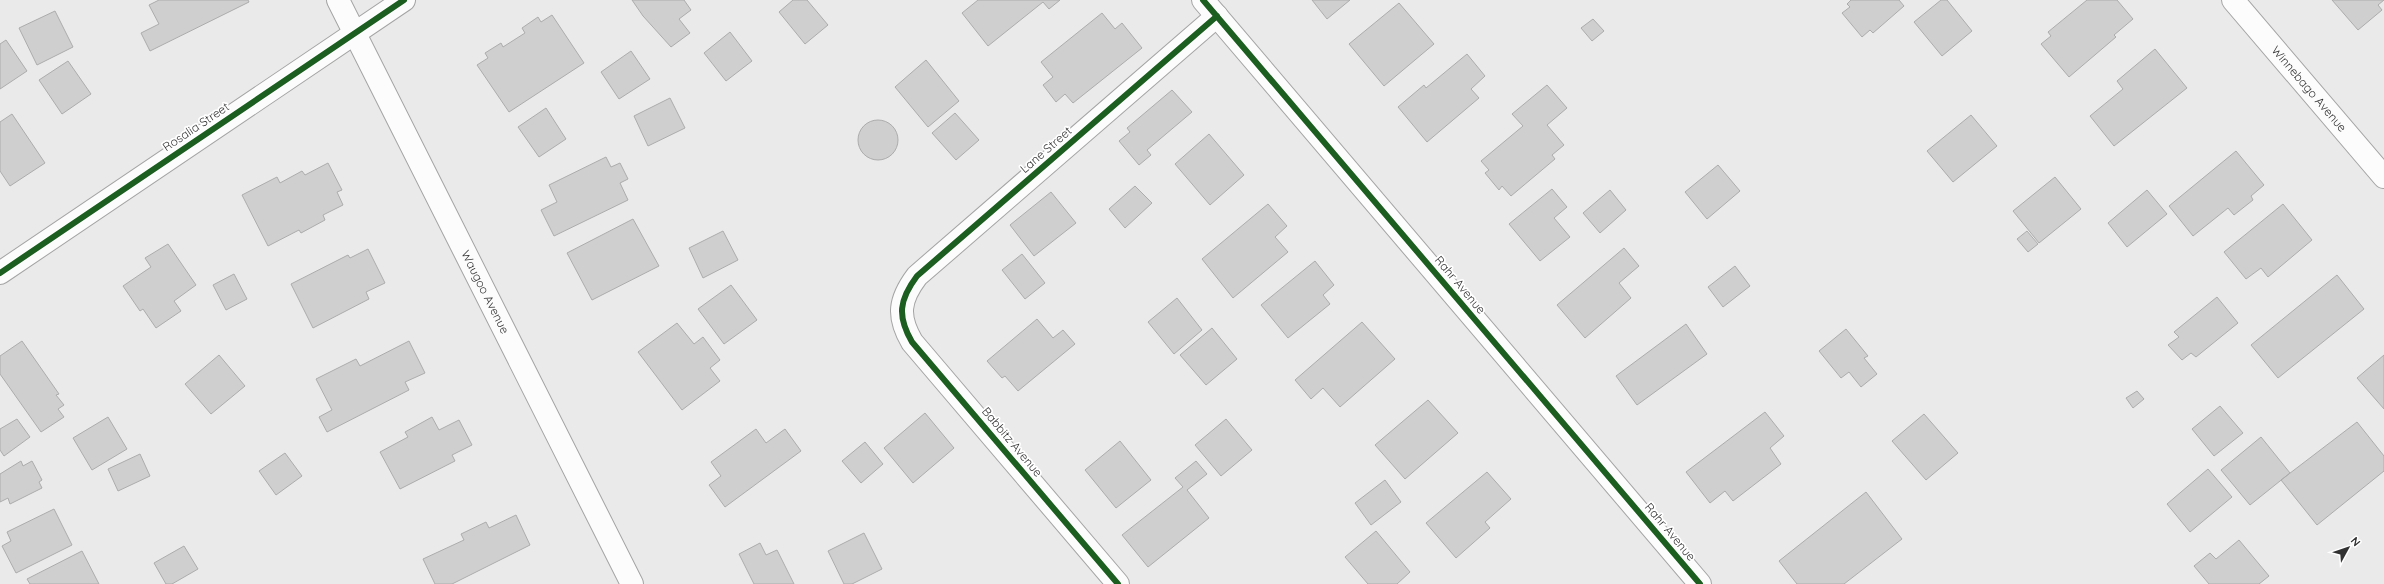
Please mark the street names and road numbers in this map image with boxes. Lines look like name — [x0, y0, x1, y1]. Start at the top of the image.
street label: Winnebago Avenue — [2268, 43, 2350, 135]
street label: Rosalia Street — [160, 99, 232, 154]
street label: Lane Street — [1017, 123, 1075, 176]
street label: Waugoo Avenue — [458, 248, 513, 336]
street label: Rahr Avenue — [1432, 253, 1489, 317]
street label: Babbitz Avenue — [979, 404, 1046, 480]
street label: Rahr Avenue — [1642, 500, 1699, 564]

